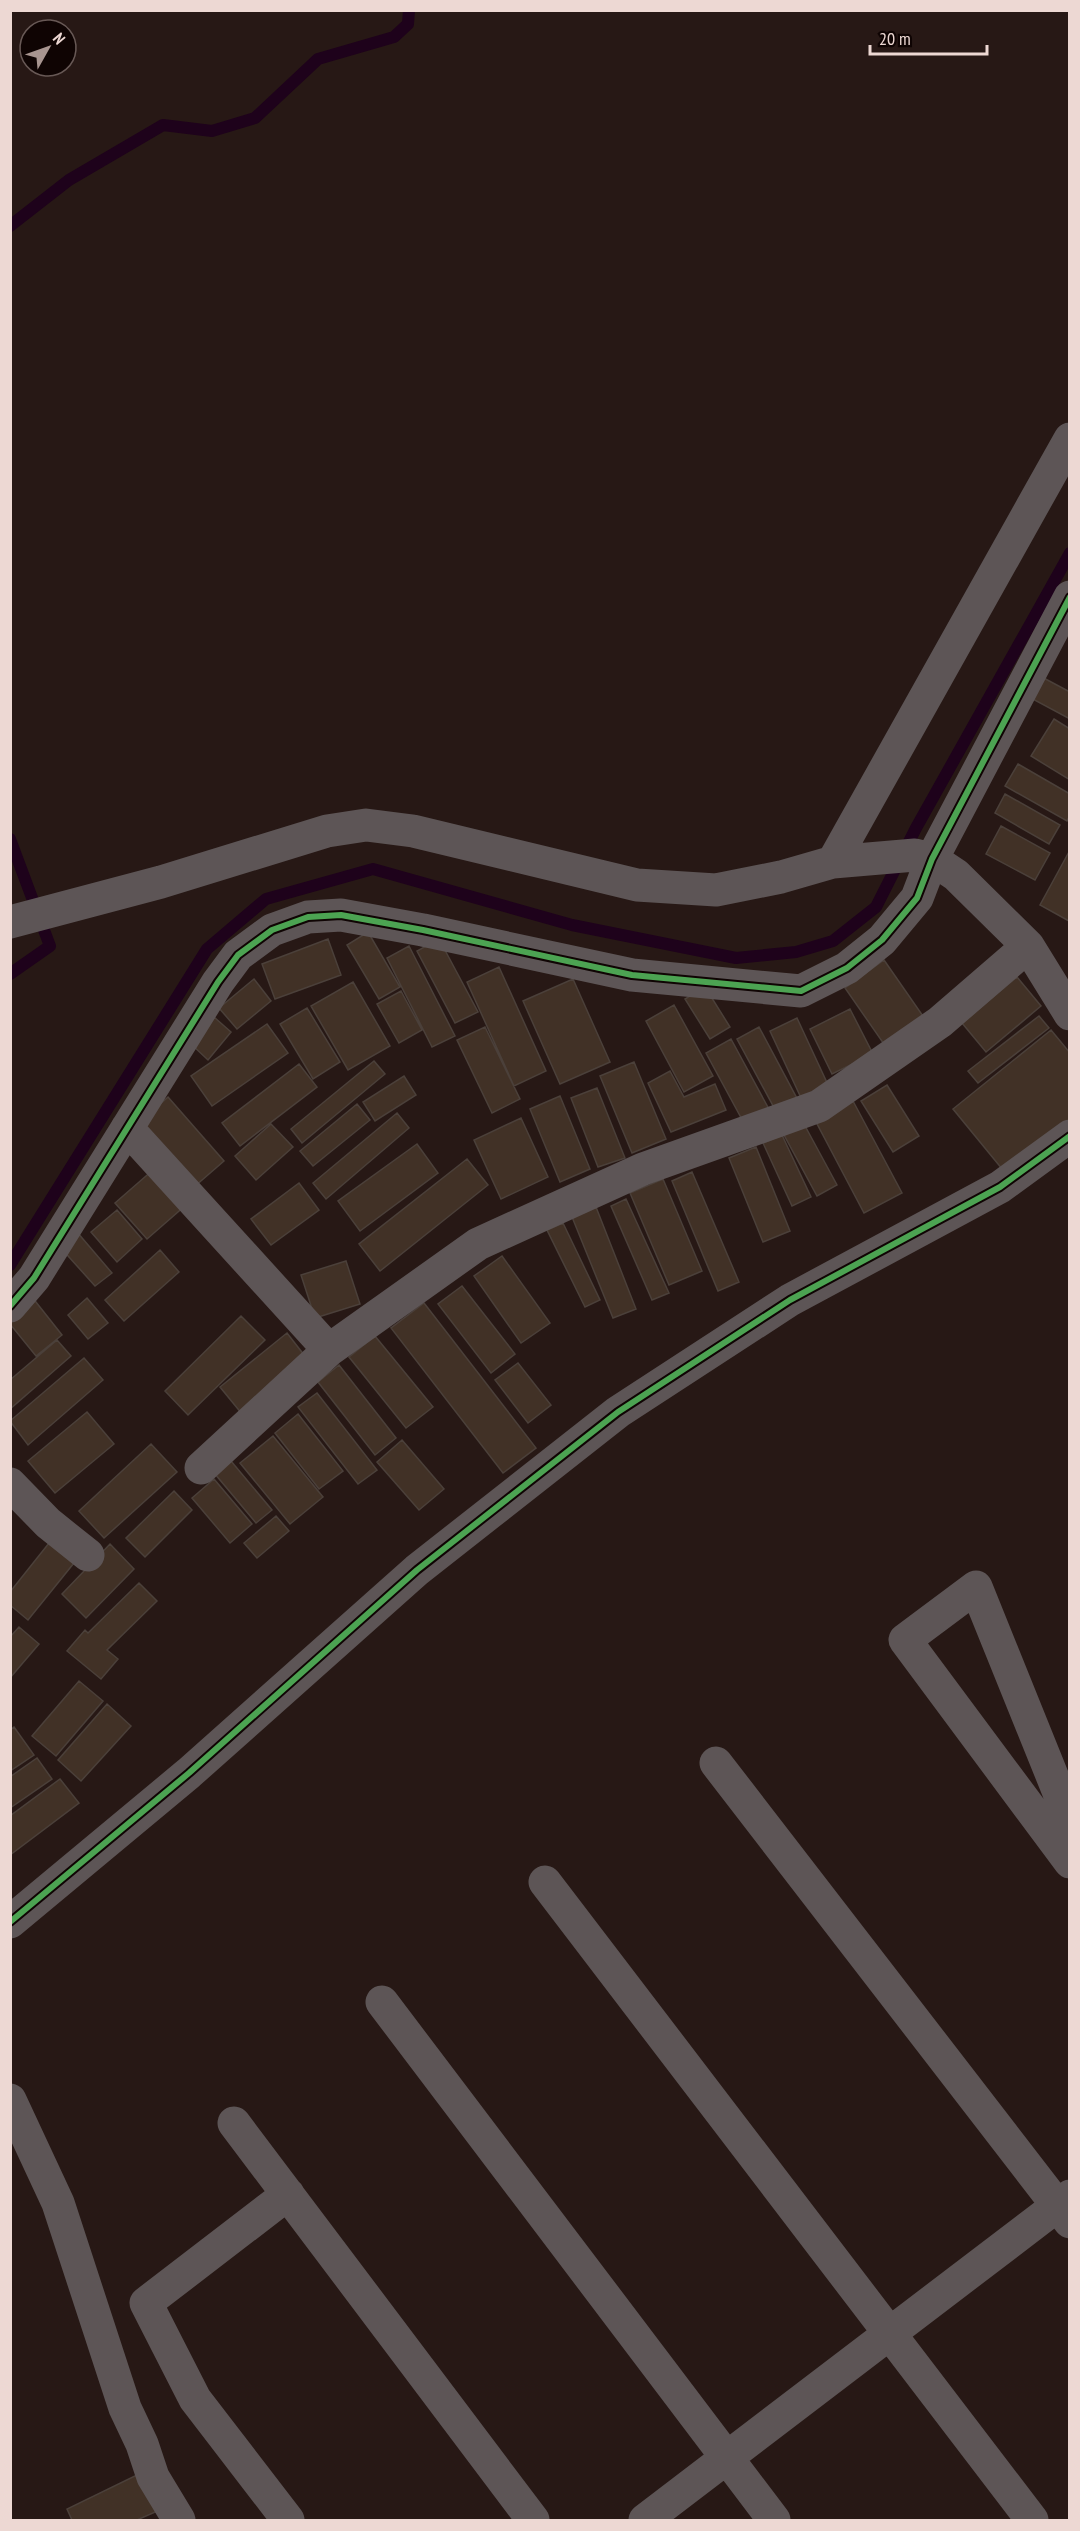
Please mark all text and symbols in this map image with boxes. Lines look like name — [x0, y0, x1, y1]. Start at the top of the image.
north arrow — [18, 18, 78, 78]
scale bar — [870, 18, 987, 56]
text: 20 m — [879, 27, 911, 50]
text: N — [49, 29, 70, 48]

